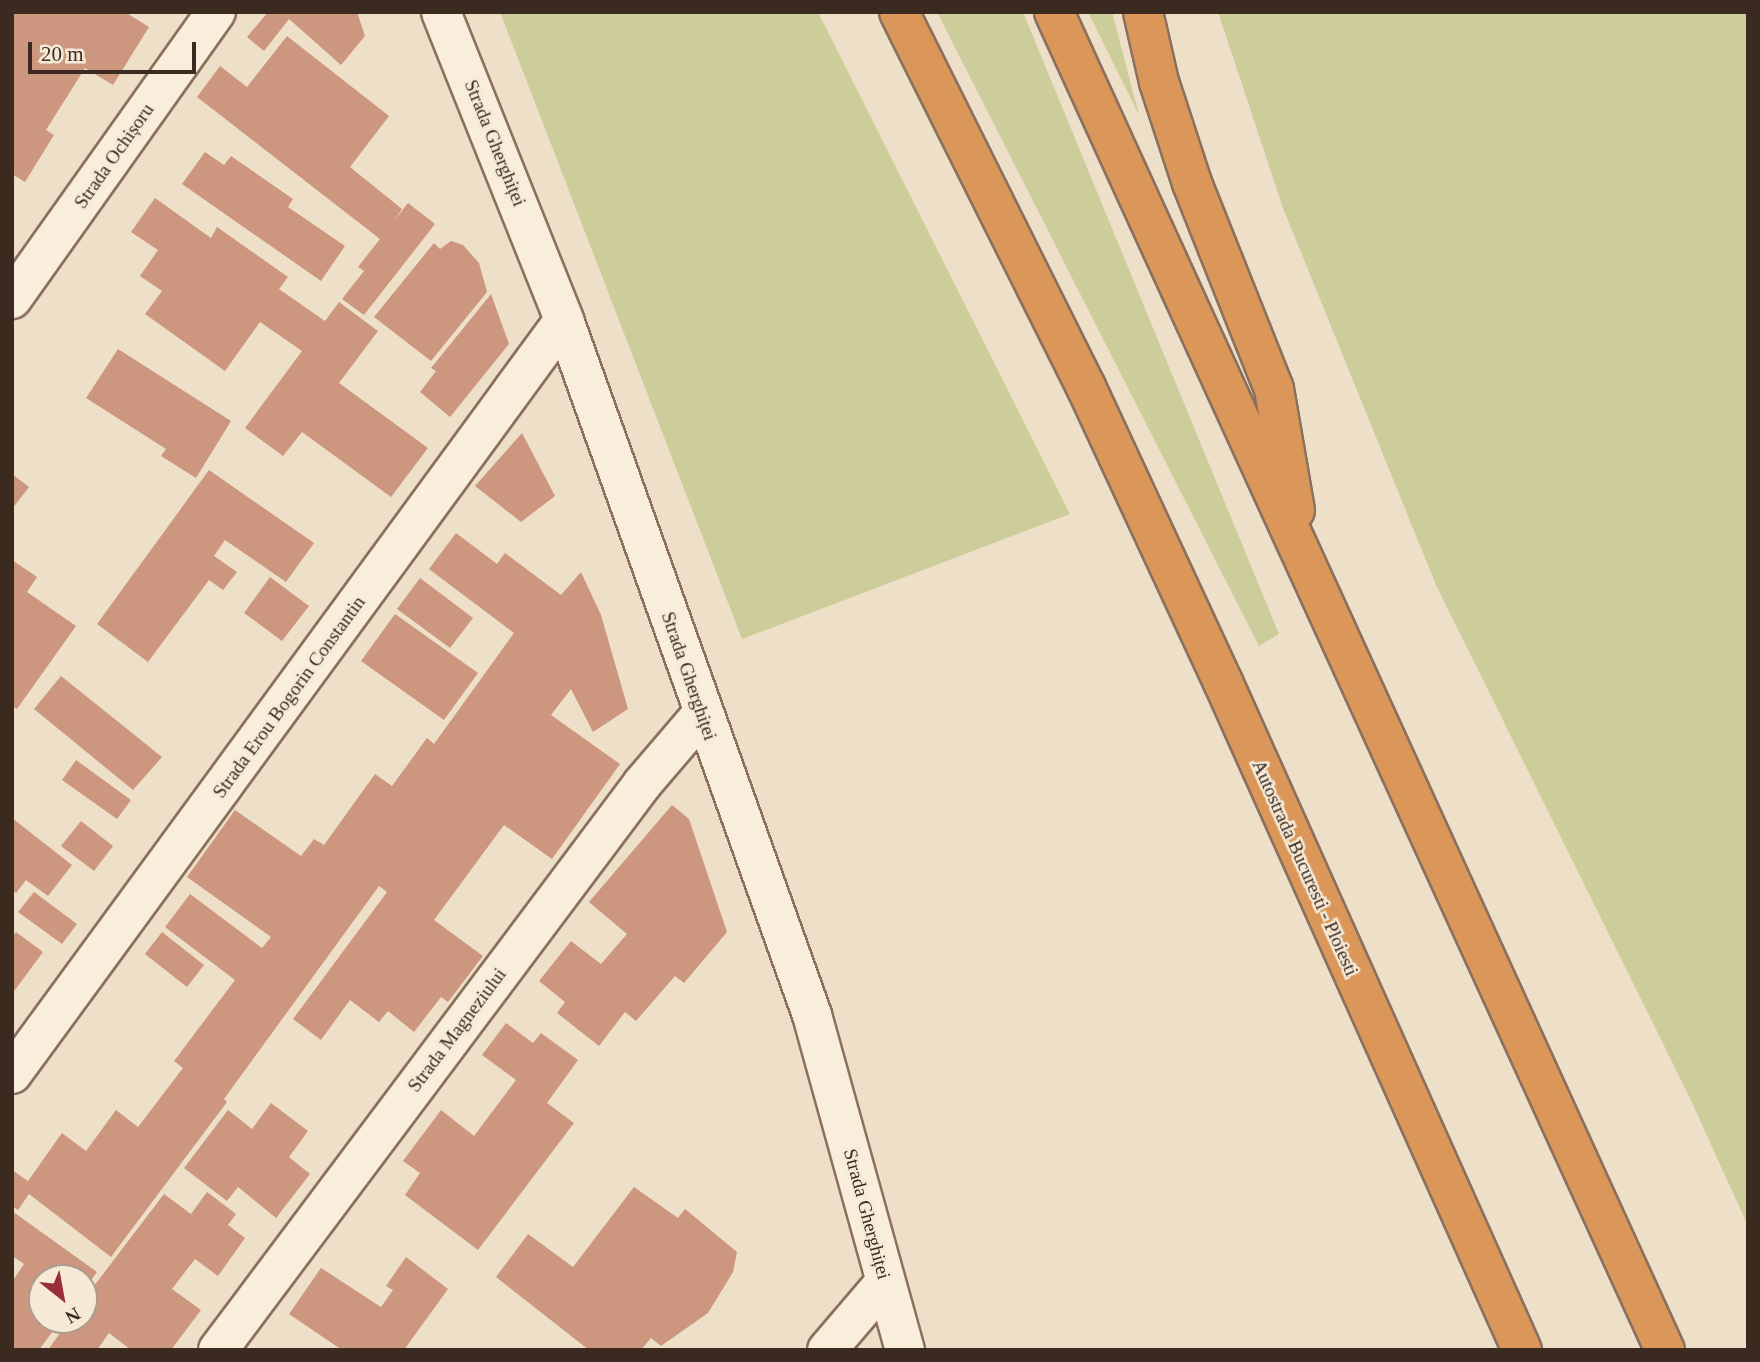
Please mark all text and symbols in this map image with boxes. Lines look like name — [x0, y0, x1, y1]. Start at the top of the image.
scale bar — [32, 28, 200, 72]
text: 20 m — [41, 42, 84, 66]
street label: Strada Gherghiței — [459, 77, 531, 209]
street label: Strada Ochișoru — [69, 99, 159, 213]
street label: Strada Erou Bogorin Constantin — [208, 591, 370, 803]
street label: Strada Gherghiței — [656, 609, 722, 743]
street label: Autostrada Bucuresti - Ploiesti — [1247, 757, 1363, 979]
street label: Strada Magneziului — [403, 964, 511, 1096]
street label: Strada Gherghiței — [839, 1146, 895, 1282]
north arrow — [28, 1264, 98, 1334]
text: N — [62, 1303, 84, 1328]

